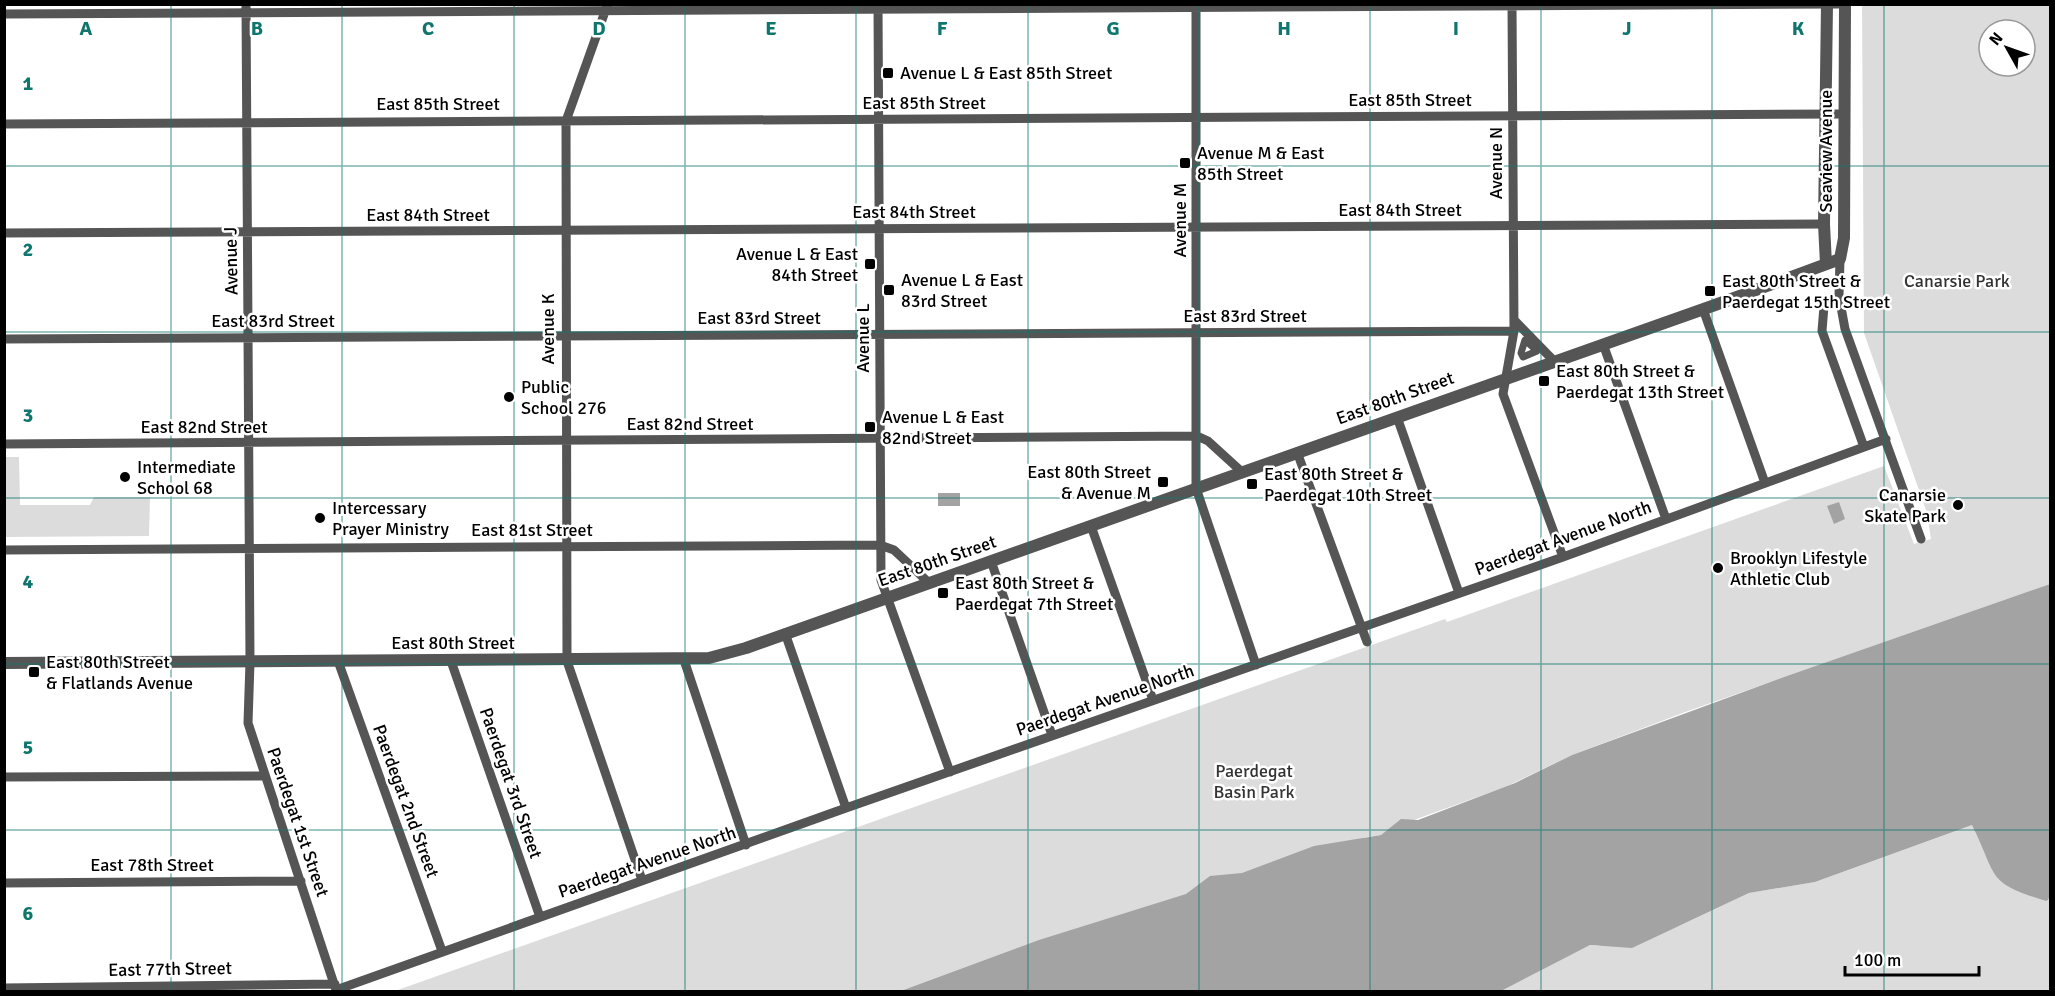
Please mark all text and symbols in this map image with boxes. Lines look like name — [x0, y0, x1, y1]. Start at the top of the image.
text: A — [80, 16, 93, 41]
text: B — [251, 16, 263, 41]
text: C — [422, 16, 434, 41]
text: D — [592, 16, 606, 41]
text: E — [765, 16, 777, 41]
text: F — [937, 16, 948, 41]
text: G — [1106, 16, 1120, 41]
text: H — [1277, 16, 1291, 41]
text: I — [1453, 16, 1459, 41]
text: J — [1622, 16, 1632, 41]
text: K — [1792, 16, 1805, 41]
north arrow — [1977, 18, 2037, 78]
text: N — [1985, 28, 2008, 50]
place label: Avenue L & East 85th Street — [900, 62, 1112, 84]
marker: Avenue L & East 85th Street — [881, 66, 895, 80]
text: 1 — [23, 71, 34, 96]
street label: East 85th Street — [1348, 89, 1472, 111]
street label: Seaview Avenue — [1815, 90, 1837, 212]
street label: East 85th Street — [862, 92, 986, 114]
street label: East 85th Street — [376, 93, 500, 115]
street label: Avenue N — [1485, 127, 1507, 199]
place label: Avenue M & East 85th Street — [1197, 142, 1324, 185]
marker: Avenue M & East 85th Street — [1178, 156, 1192, 170]
street label: Avenue M — [1169, 183, 1191, 257]
street label: East 84th Street — [1338, 199, 1462, 221]
street label: East 84th Street — [852, 201, 976, 223]
street label: East 84th Street — [366, 204, 490, 226]
street label: Avenue J — [219, 227, 243, 295]
text: 2 — [23, 237, 33, 262]
place label: Avenue L & East 84th Street — [736, 243, 858, 286]
marker: Avenue L & East 84th Street — [863, 257, 877, 271]
place label: Avenue L & East 83rd Street — [901, 269, 1023, 312]
place label: East 80th Street & Paerdegat 15th Street — [1722, 270, 1890, 313]
park label: Canarsie Park — [1904, 270, 2010, 292]
marker: Avenue L & East 83rd Street — [882, 283, 896, 297]
marker: East 80th Street & Paerdegat 15th Street — [1703, 284, 1717, 298]
street label: Avenue K — [537, 293, 559, 365]
street label: Avenue L — [852, 303, 874, 373]
street label: East 83rd Street — [1183, 305, 1307, 327]
street label: East 83rd Street — [697, 307, 821, 329]
street label: East 83rd Street — [211, 310, 335, 332]
place label: East 80th Street & Paerdegat 13th Street — [1556, 360, 1724, 403]
street label: East 80th Street — [1333, 367, 1457, 429]
marker: East 80th Street & Paerdegat 13th Street — [1537, 374, 1551, 388]
place label: Public School 276 — [521, 376, 606, 419]
marker: Public School 276 — [502, 390, 516, 404]
text: 3 — [23, 403, 33, 428]
place label: Avenue L & East 82nd Street — [882, 406, 1004, 449]
street label: East 82nd Street — [627, 413, 753, 435]
street label: East 82nd Street — [141, 416, 267, 438]
marker: Avenue L & East 82nd Street — [863, 420, 877, 434]
place label: Intermediate School 68 — [137, 456, 236, 499]
place label: East 80th Street & Avenue M — [1027, 461, 1151, 504]
place label: East 80th Street & Paerdegat 10th Street — [1264, 463, 1432, 506]
marker: Intermediate School 68 — [118, 470, 132, 484]
marker: East 80th Street & Avenue M — [1156, 475, 1170, 489]
marker: East 80th Street & Paerdegat 10th Street — [1245, 477, 1259, 491]
place label: Canarsie Skate Park — [1864, 484, 1946, 527]
street label: Paerdegat Avenue North — [1472, 496, 1654, 580]
place label: Intercessary Prayer Ministry — [332, 497, 449, 540]
marker: Canarsie Skate Park — [1951, 498, 1965, 512]
marker: Intercessary Prayer Ministry — [313, 511, 327, 525]
street label: East 81st Street — [471, 519, 593, 541]
street label: East 80th Street — [875, 530, 999, 592]
place label: Brooklyn Lifestyle Athletic Club — [1730, 547, 1867, 590]
marker: Brooklyn Lifestyle Athletic Club — [1711, 561, 1725, 575]
text: 4 — [23, 569, 34, 594]
place label: East 80th Street & Paerdegat 7th Street — [955, 572, 1113, 615]
marker: East 80th Street & Paerdegat 7th Street — [936, 586, 950, 600]
street label: East 80th Street — [391, 632, 515, 654]
place label: East 80th Street & Flatlands Avenue — [46, 651, 193, 694]
street label: Paerdegat Avenue North — [1013, 659, 1197, 741]
marker: East 80th Street & Flatlands Avenue — [27, 665, 41, 679]
street label: Paerdegat 3rd Street — [475, 705, 547, 861]
street label: Paerdegat 2nd Street — [368, 721, 444, 881]
text: 5 — [23, 735, 33, 760]
street label: Paerdegat 1st Street — [262, 745, 334, 899]
park label: Paerdegat Basin Park — [1213, 760, 1295, 803]
street label: Paerdegat Avenue North — [555, 821, 739, 903]
street label: East 78th Street — [90, 854, 214, 876]
text: 6 — [23, 901, 34, 926]
scale bar — [1845, 939, 1978, 977]
text: 100 m — [1854, 949, 1901, 971]
street label: East 77th Street — [108, 957, 232, 981]

